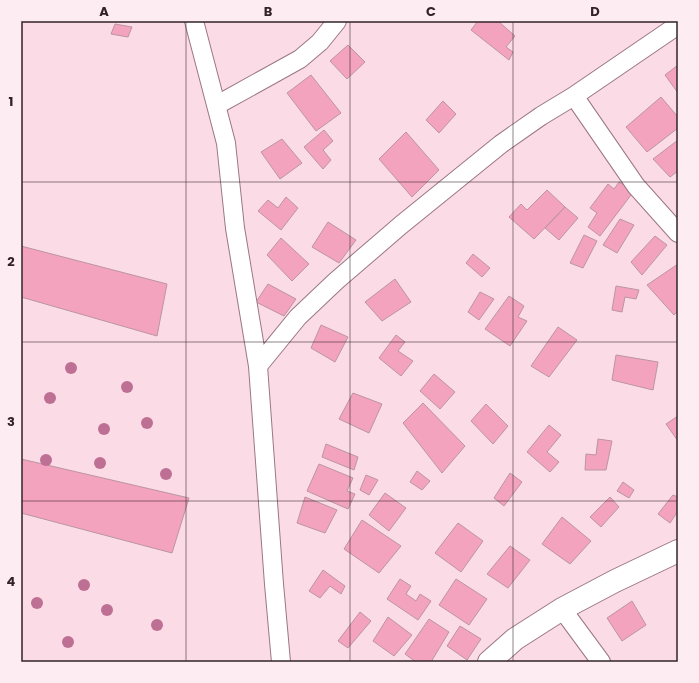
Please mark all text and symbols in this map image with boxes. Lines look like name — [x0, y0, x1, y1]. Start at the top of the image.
text: A — [99, 2, 109, 21]
text: B — [264, 2, 273, 21]
text: C — [426, 2, 436, 21]
text: D — [590, 2, 600, 21]
text: 1 — [9, 92, 13, 111]
text: 2 — [7, 252, 15, 271]
text: 3 — [7, 412, 15, 431]
text: 4 — [7, 572, 16, 591]

